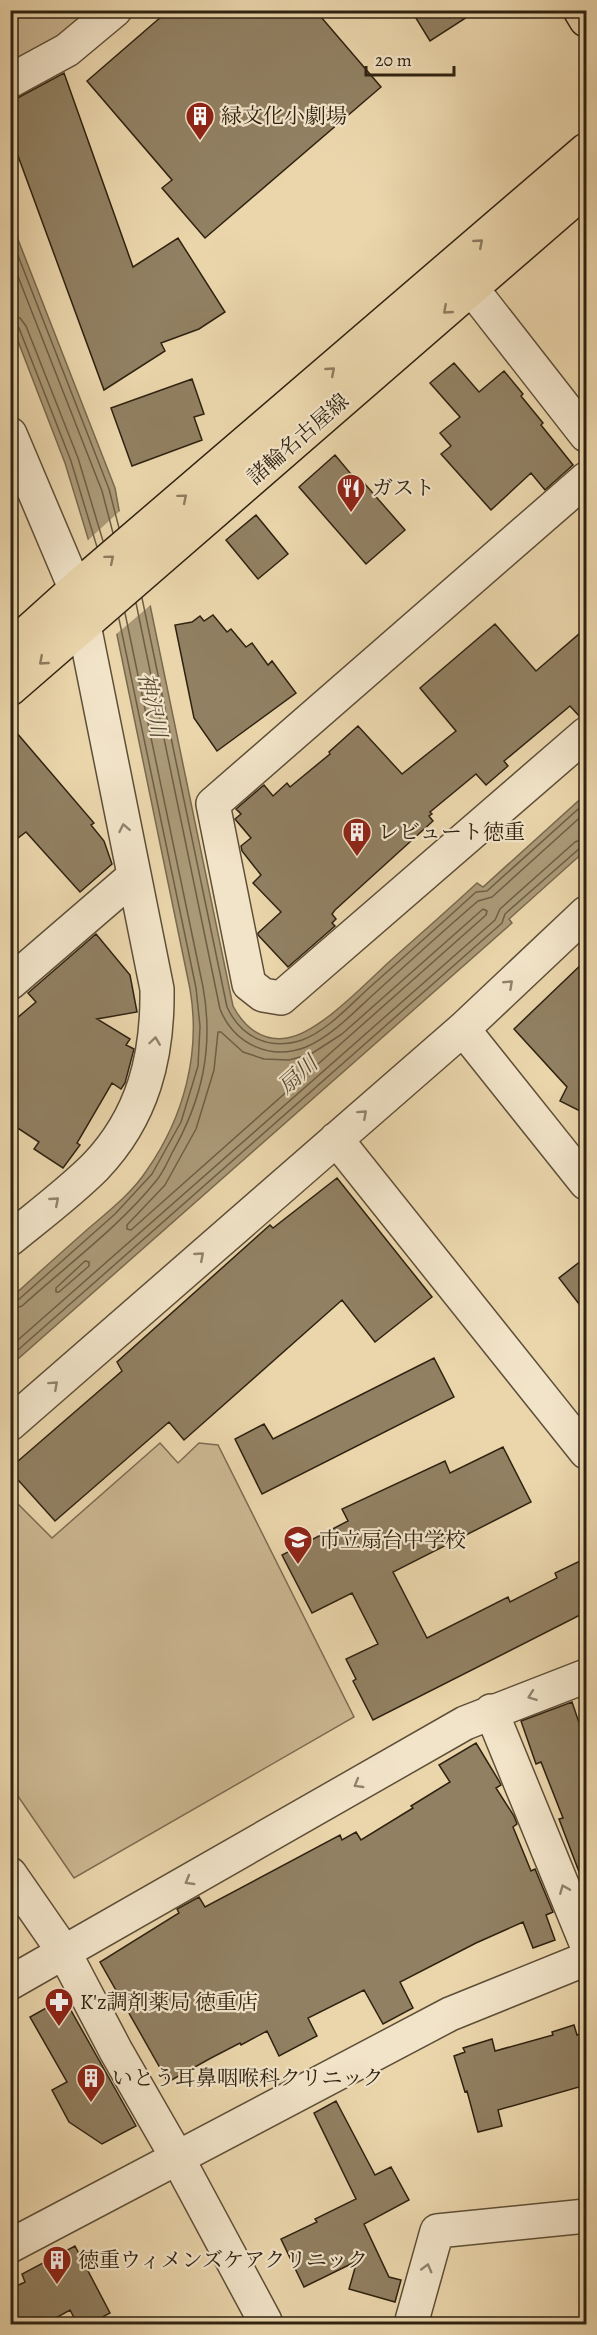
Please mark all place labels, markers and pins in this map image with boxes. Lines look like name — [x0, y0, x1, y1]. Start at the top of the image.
building icon: 緑文化小劇場 — [184, 100, 216, 142]
place label: 緑文化小劇場 — [221, 102, 347, 130]
restaurant icon: ガスト — [335, 472, 367, 514]
place label: ガスト — [372, 474, 435, 502]
building icon: レビュート徳重 — [341, 816, 373, 858]
place label: レビュート徳重 — [378, 818, 525, 846]
school or university icon: 市立扇台中学校 — [282, 1524, 314, 1566]
place label: 市立扇台中学校 — [319, 1526, 466, 1554]
pharmacy icon: K'z調剤薬局 徳重店 — [43, 1986, 75, 2028]
place label: K'z調剤薬局 徳重店 — [80, 1988, 258, 2016]
building icon: いとう耳鼻咽喉科クリニック — [75, 2062, 107, 2104]
place label: いとう耳鼻咽喉科クリニック — [112, 2064, 384, 2092]
building icon: 徳重ウィメンズケアクリニック — [41, 2244, 73, 2286]
place label: 徳重ウィメンズケアクリニック — [78, 2246, 368, 2274]

